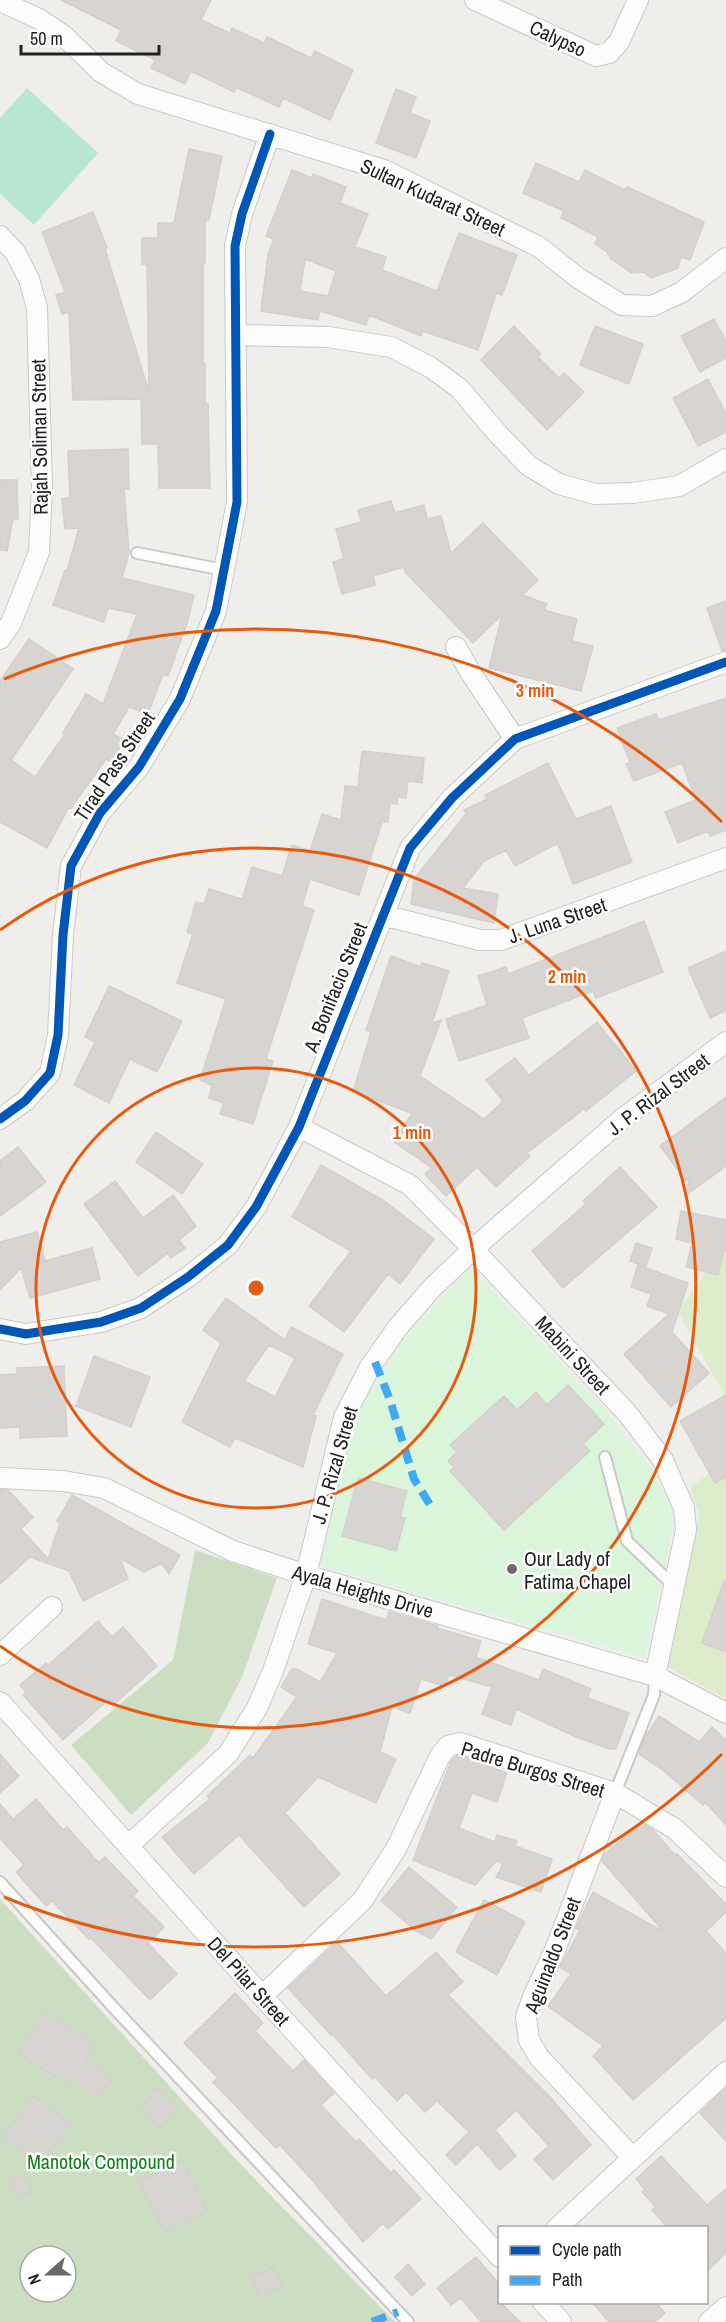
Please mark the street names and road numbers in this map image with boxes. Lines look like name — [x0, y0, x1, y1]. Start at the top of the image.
street label: Calypso — [525, 13, 591, 63]
street label: Sultan Kudarat Street — [356, 152, 510, 243]
street label: Rajah Soliman Street — [24, 358, 54, 515]
street label: Tirad Pass Street — [67, 705, 161, 826]
street label: J. Luna Street — [504, 890, 610, 949]
street label: A. Bonifacio Street — [296, 918, 373, 1057]
street label: J. P. Rizal Street — [602, 1047, 715, 1141]
street label: Mabini Street — [530, 1310, 617, 1401]
street label: J. P. Rizal Street — [304, 1403, 364, 1527]
street label: Ayala Heights Drive — [288, 1558, 437, 1624]
street label: Padre Burgos Street — [458, 1734, 608, 1804]
street label: Aguinaldo Street — [517, 1893, 587, 2018]
street label: Del Pilar Street — [202, 1931, 297, 2032]

